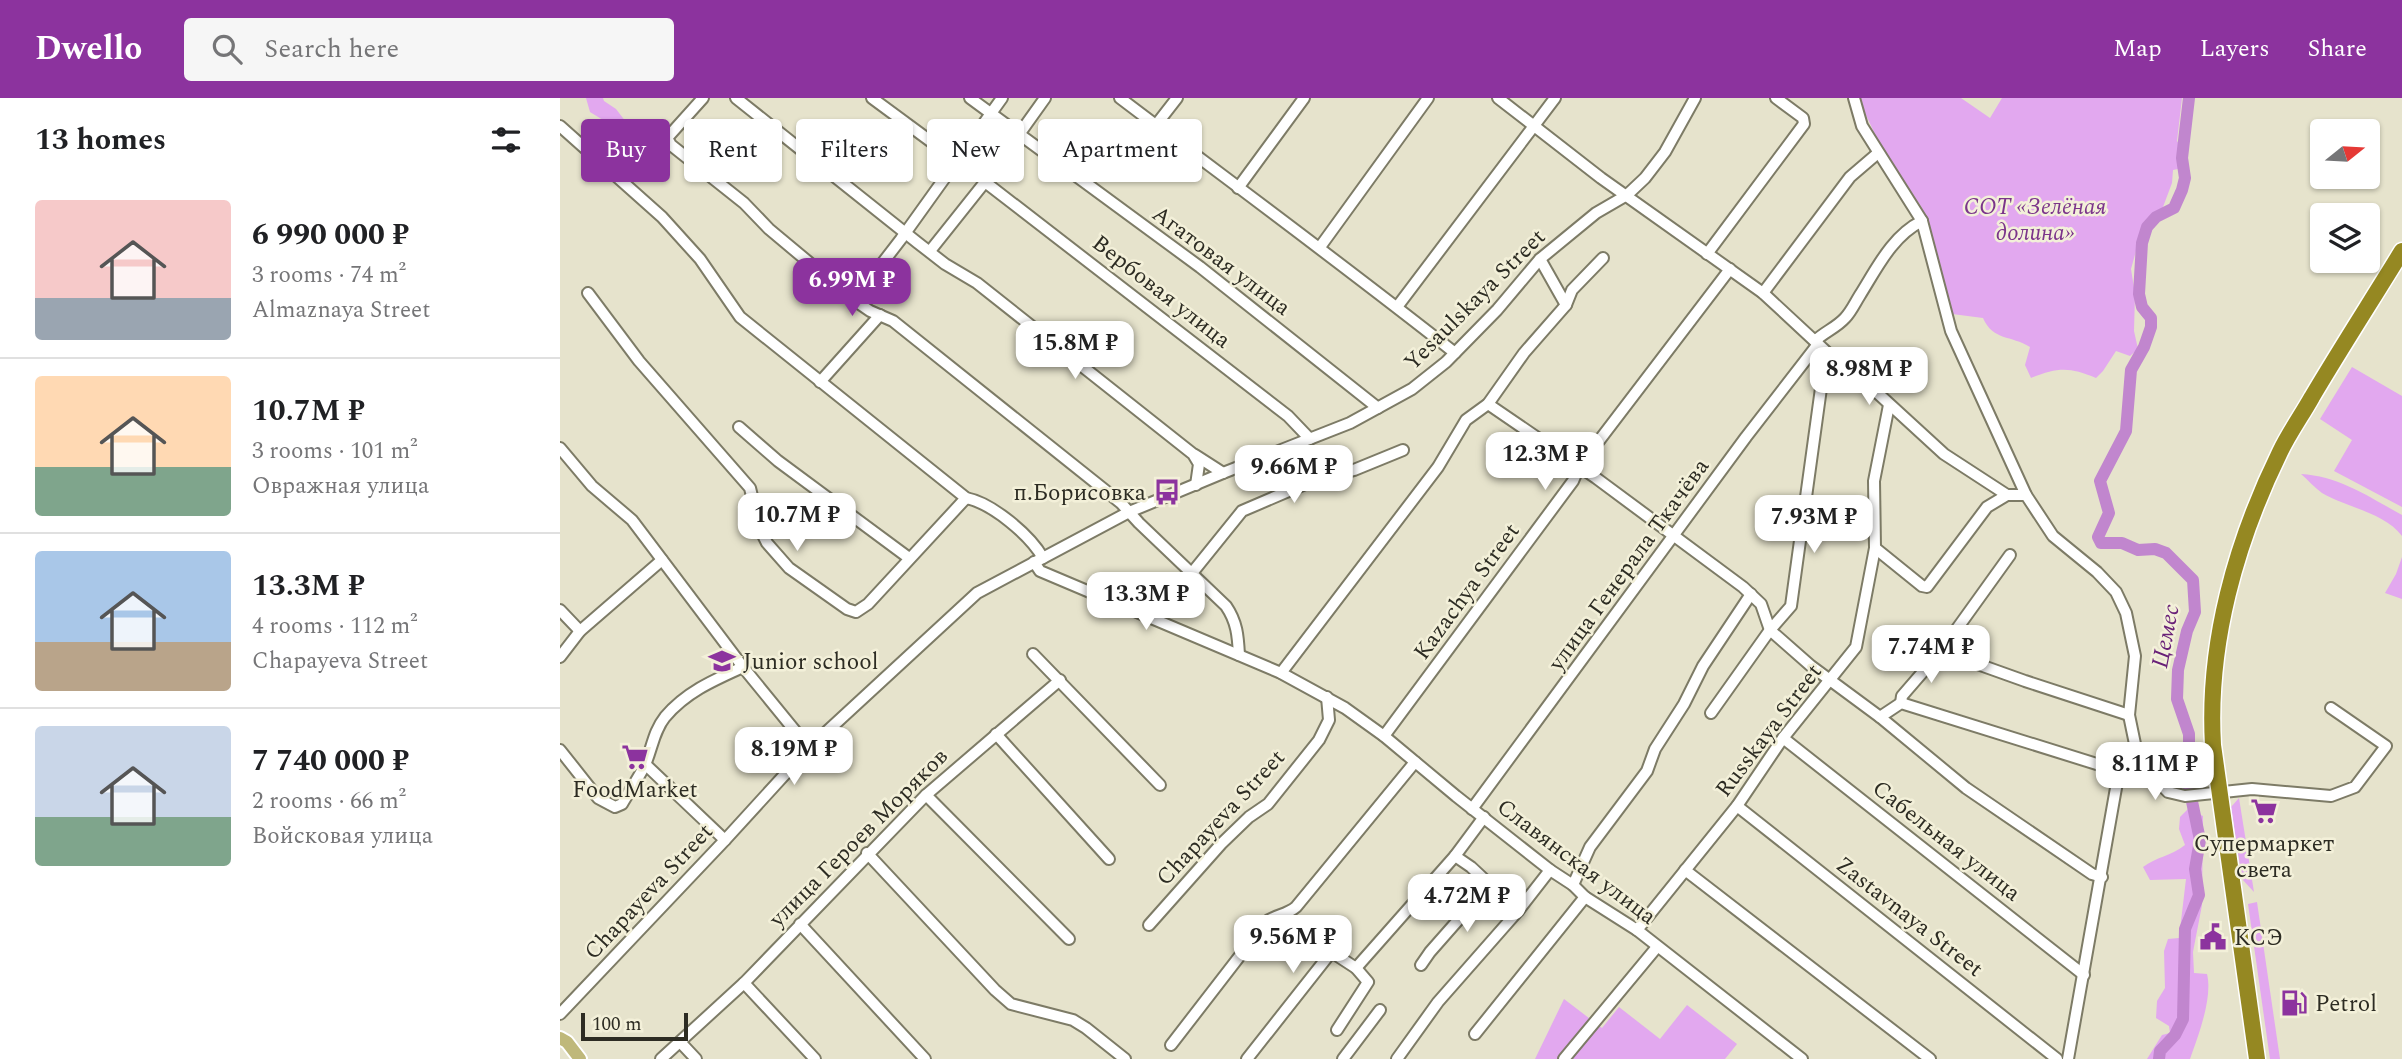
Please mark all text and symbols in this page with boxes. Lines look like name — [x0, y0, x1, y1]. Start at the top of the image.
search box — [184, 18, 674, 81]
text: Dwello — [35, 24, 142, 74]
text: Search here — [264, 29, 399, 69]
icon: search — [208, 30, 246, 68]
text: Map — [2113, 31, 2162, 67]
text: Layers — [2200, 31, 2270, 67]
text: Share — [2308, 31, 2367, 67]
text: 13 homes — [35, 117, 166, 163]
chip: Buy — [581, 119, 670, 182]
chip: Rent — [684, 119, 782, 182]
chip: Filters — [796, 119, 913, 182]
chip: New — [927, 119, 1024, 182]
chip: Apartment — [1038, 119, 1202, 182]
north arrow — [2310, 119, 2380, 189]
map controls — [2310, 119, 2380, 273]
icon: filters — [487, 121, 525, 159]
park label: СОТ «Зелёная долина» — [1964, 190, 2106, 251]
street label: Агатовая улица — [1144, 197, 1298, 325]
button: layers — [2310, 203, 2380, 273]
text: 6 990 000 ₽ — [252, 212, 409, 258]
street label: Yesaulskaya Street — [1396, 221, 1554, 379]
street label: Вербовая улица — [1084, 227, 1238, 358]
icon: home — [91, 228, 175, 312]
text: 3 rooms · 74 m² — [252, 258, 406, 293]
pin: 6.99M ₽ — [787, 258, 917, 318]
text: 6.99M ₽ — [809, 263, 895, 298]
text: Almaznaya Street — [252, 293, 430, 328]
pin: 15.8M ₽ — [1010, 322, 1140, 381]
text: 15.8M ₽ — [1032, 326, 1118, 361]
pin: 8.98M ₽ — [1804, 348, 1934, 407]
text: 8.98M ₽ — [1826, 352, 1912, 387]
text: 10.7M ₽ — [252, 388, 365, 434]
icon: home — [91, 404, 175, 488]
pin: 12.3M ₽ — [1480, 432, 1610, 492]
text: 3 rooms · 101 m² — [252, 434, 418, 469]
text: 12.3M ₽ — [1502, 437, 1588, 472]
pin: 9.66M ₽ — [1229, 446, 1359, 505]
text: 9.66M ₽ — [1251, 450, 1337, 485]
street label: улица Генерала Ткачёва — [1539, 451, 1718, 679]
text: Овражная улица — [252, 469, 429, 504]
place label: п.Борисовка — [1014, 476, 1146, 511]
bus stop icon: п.Борисовка — [1152, 477, 1182, 507]
pin: 10.7M ₽ — [732, 494, 862, 553]
pin: 7.93M ₽ — [1749, 496, 1879, 555]
text: 10.7M ₽ — [754, 498, 840, 533]
text: 7.93M ₽ — [1771, 500, 1857, 535]
street label: Kazachya Street — [1405, 516, 1529, 668]
text: 13.3M ₽ — [252, 563, 365, 609]
pin: 13.3M ₽ — [1081, 573, 1211, 632]
text: 13.3M ₽ — [1103, 577, 1189, 612]
icon: home — [91, 579, 175, 663]
water label: Цемес — [2142, 601, 2190, 671]
text: 4 rooms · 112 m² — [252, 609, 418, 644]
pin: 7.74M ₽ — [1866, 626, 1996, 685]
text: 7.74M ₽ — [1888, 630, 1974, 665]
text: Chapayeva Street — [252, 644, 428, 679]
place label: Junior school — [743, 645, 878, 680]
school or university icon: Junior school — [707, 646, 737, 676]
street label: Russkaya Street — [1707, 657, 1831, 805]
pin: 8.19M ₽ — [729, 728, 859, 787]
text: 8.19M ₽ — [751, 732, 837, 767]
text: 7 740 000 ₽ — [252, 738, 409, 784]
street label: улица Героев Моряков — [761, 740, 957, 936]
supermarket icon: FoodMarket — [620, 742, 650, 772]
street label: Chapayeva Street — [1148, 742, 1294, 894]
pin: 8.11M ₽ — [2090, 742, 2220, 802]
text: 8.11M ₽ — [2112, 747, 2198, 782]
icon: home — [91, 754, 175, 838]
street label: Сабельная улица — [1864, 772, 2028, 910]
place label: FoodMarket — [572, 773, 698, 808]
text: 2 rooms · 66 m² — [252, 784, 406, 819]
street label: Славянская улица — [1489, 790, 1663, 934]
supermarket icon: Супермаркет света — [2249, 796, 2279, 826]
street label: Chapayeva Street — [576, 816, 722, 968]
text: Войсковая улица — [252, 819, 433, 854]
place label: Супермаркет света — [2194, 827, 2334, 888]
street label: Zastavnaya Street — [1828, 848, 1990, 986]
pin: 4.72M ₽ — [1402, 874, 1532, 934]
text: 4.72M ₽ — [1424, 879, 1510, 914]
pin: 9.56M ₽ — [1228, 916, 1358, 975]
text: 9.56M ₽ — [1250, 920, 1336, 955]
place label: КСЭ — [2234, 921, 2283, 956]
public building icon: КСЭ — [2198, 922, 2228, 952]
place label: Petrol — [2315, 987, 2377, 1022]
fuel station icon: Petrol — [2279, 988, 2309, 1018]
scale bar — [581, 1010, 688, 1042]
text: 100 m — [592, 1010, 642, 1039]

